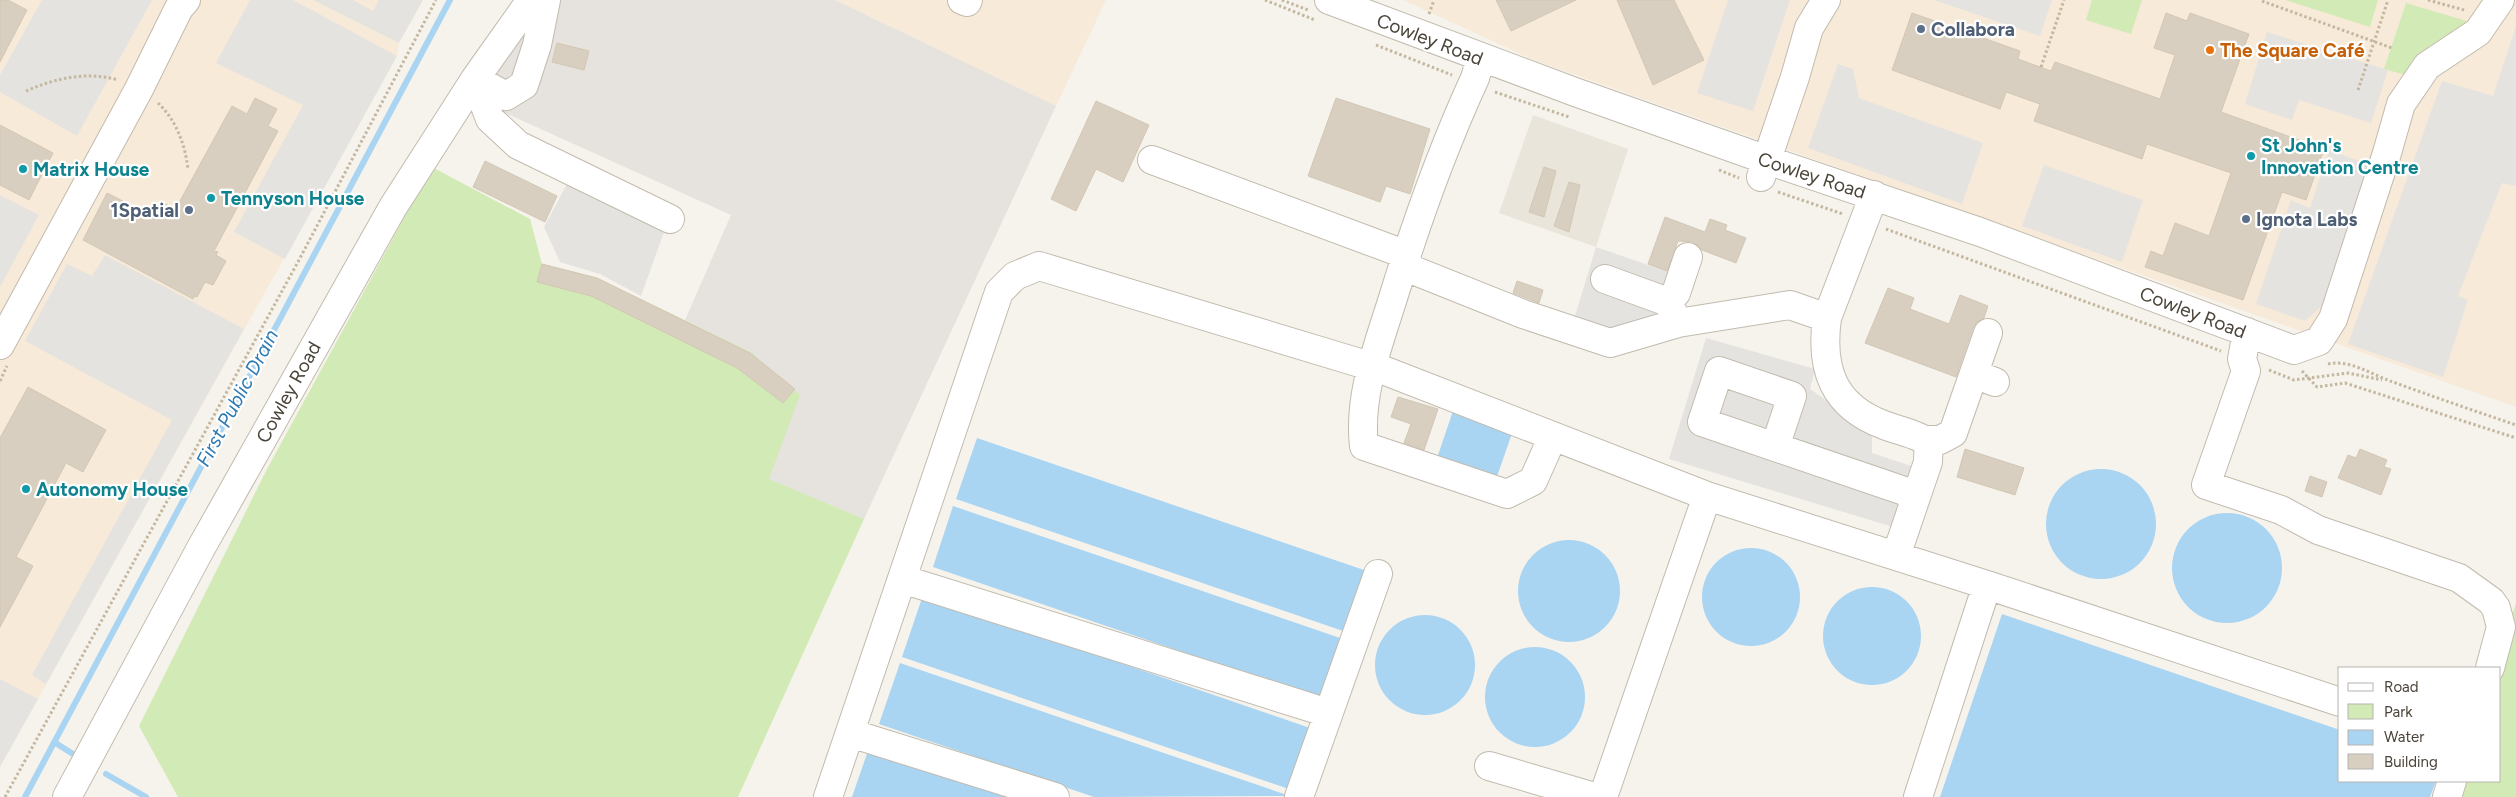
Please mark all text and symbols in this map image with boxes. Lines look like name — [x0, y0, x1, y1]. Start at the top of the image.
street label: Cowley Road — [1373, 9, 1486, 70]
place label: Collabora — [1931, 18, 2015, 41]
marker: Collabora — [1915, 23, 1927, 35]
place label: The Square Café — [2220, 39, 2365, 62]
marker: The Square Café — [2204, 44, 2216, 56]
place label: St John's Innovation Centre — [2261, 134, 2419, 179]
street label: Cowley Road — [1755, 147, 1869, 204]
marker: St John's Innovation Centre — [2245, 150, 2257, 162]
place label: Matrix House — [33, 158, 150, 181]
marker: Matrix House — [17, 163, 29, 175]
place label: Tennyson House — [221, 187, 365, 210]
marker: Tennyson House — [205, 192, 217, 204]
place label: 1Spatial — [110, 199, 179, 222]
marker: 1Spatial — [183, 204, 195, 216]
place label: Ignota Labs — [2256, 208, 2358, 231]
marker: Ignota Labs — [2240, 213, 2252, 225]
street label: Cowley Road — [2136, 282, 2249, 343]
water label: First Public Drain — [191, 325, 283, 471]
street label: Cowley Road — [251, 338, 326, 447]
place label: Autonomy House — [36, 478, 188, 501]
marker: Autonomy House — [20, 483, 32, 495]
legend — [2338, 667, 2501, 782]
text: Road — [2384, 678, 2419, 696]
text: Park — [2384, 703, 2413, 721]
text: Water — [2384, 728, 2424, 746]
text: Building — [2384, 753, 2438, 771]

